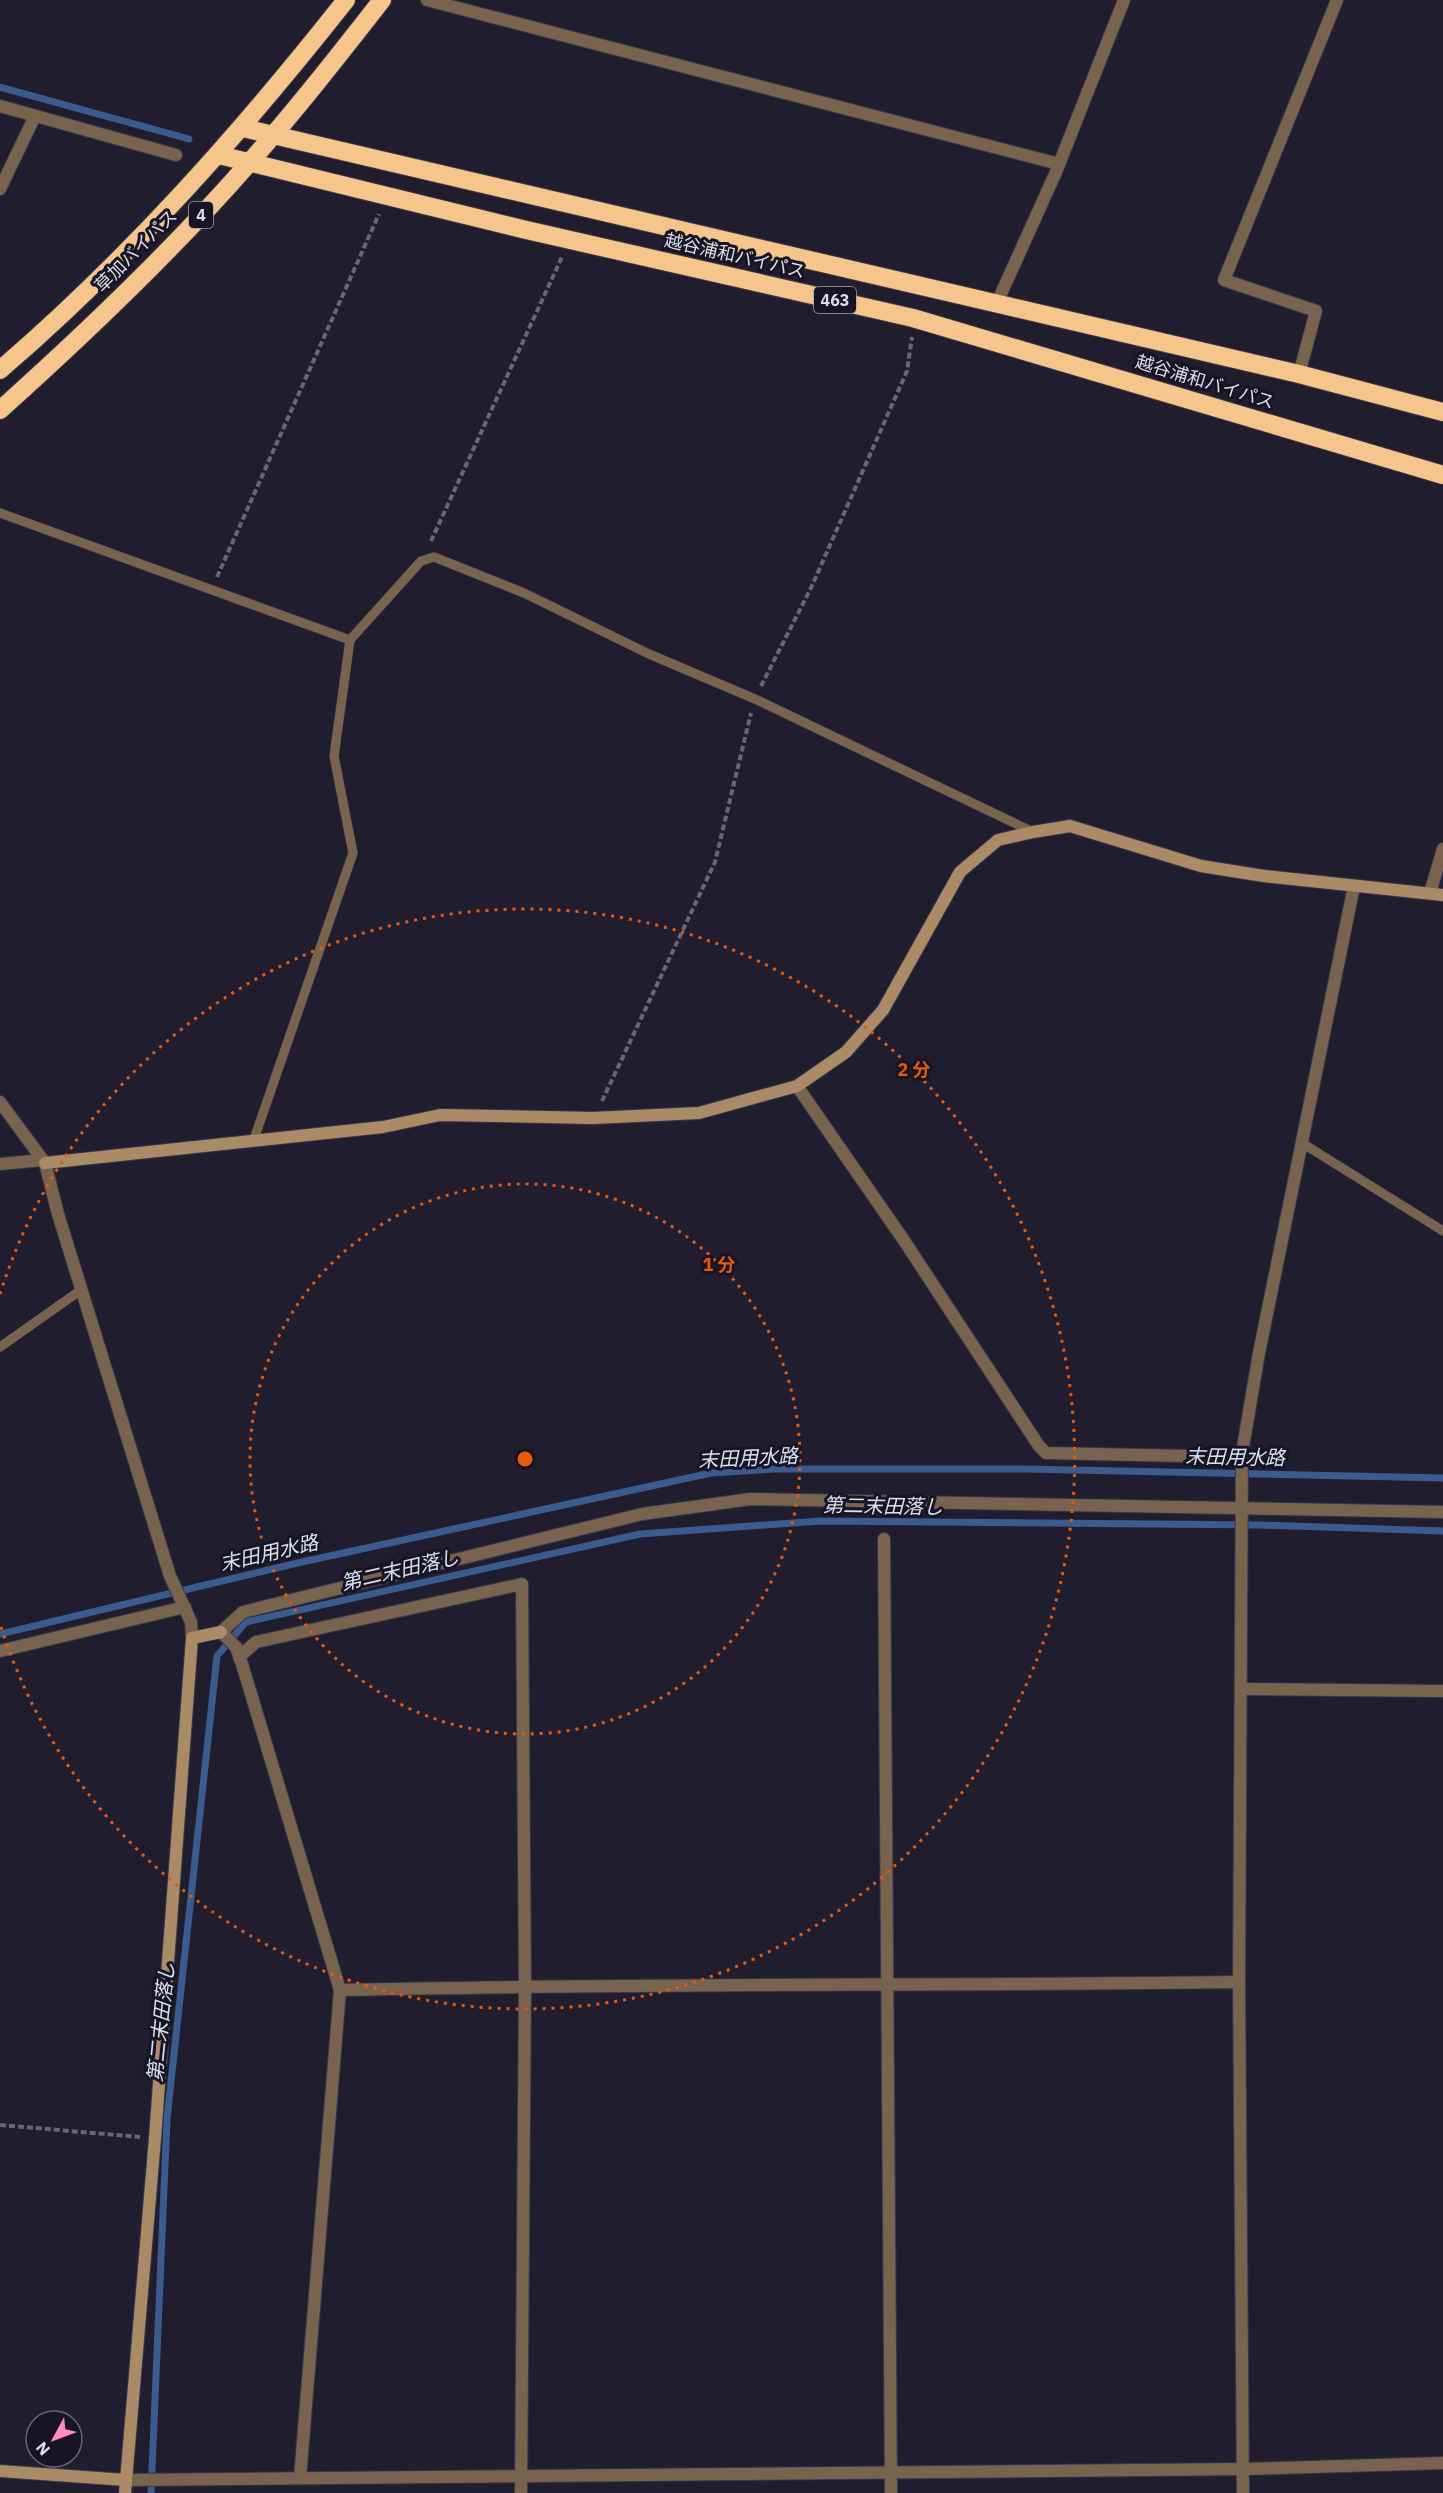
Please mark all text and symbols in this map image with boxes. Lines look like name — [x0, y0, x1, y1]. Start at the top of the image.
road number: 4 — [189, 202, 213, 228]
street label: 草加バイパス — [89, 204, 182, 297]
street label: 越谷浦和バイパス — [663, 228, 808, 283]
road number: 463 — [814, 287, 856, 313]
street label: 越谷浦和バイパス — [1133, 350, 1277, 414]
text: 2 分 — [897, 1058, 931, 1081]
text: 1 分 — [702, 1253, 736, 1276]
water label: 末田用水路 — [697, 1441, 801, 1474]
water label: 末田用水路 — [1185, 1442, 1287, 1471]
centre of rings — [515, 1449, 535, 1469]
water label: 第二末田落し — [823, 1491, 943, 1520]
water label: 末田用水路 — [217, 1528, 323, 1577]
water label: 第二末田落し — [338, 1543, 461, 1596]
water label: 第二末田落し — [141, 1961, 180, 2083]
north arrow — [24, 2409, 84, 2469]
text: N — [31, 2438, 54, 2460]

